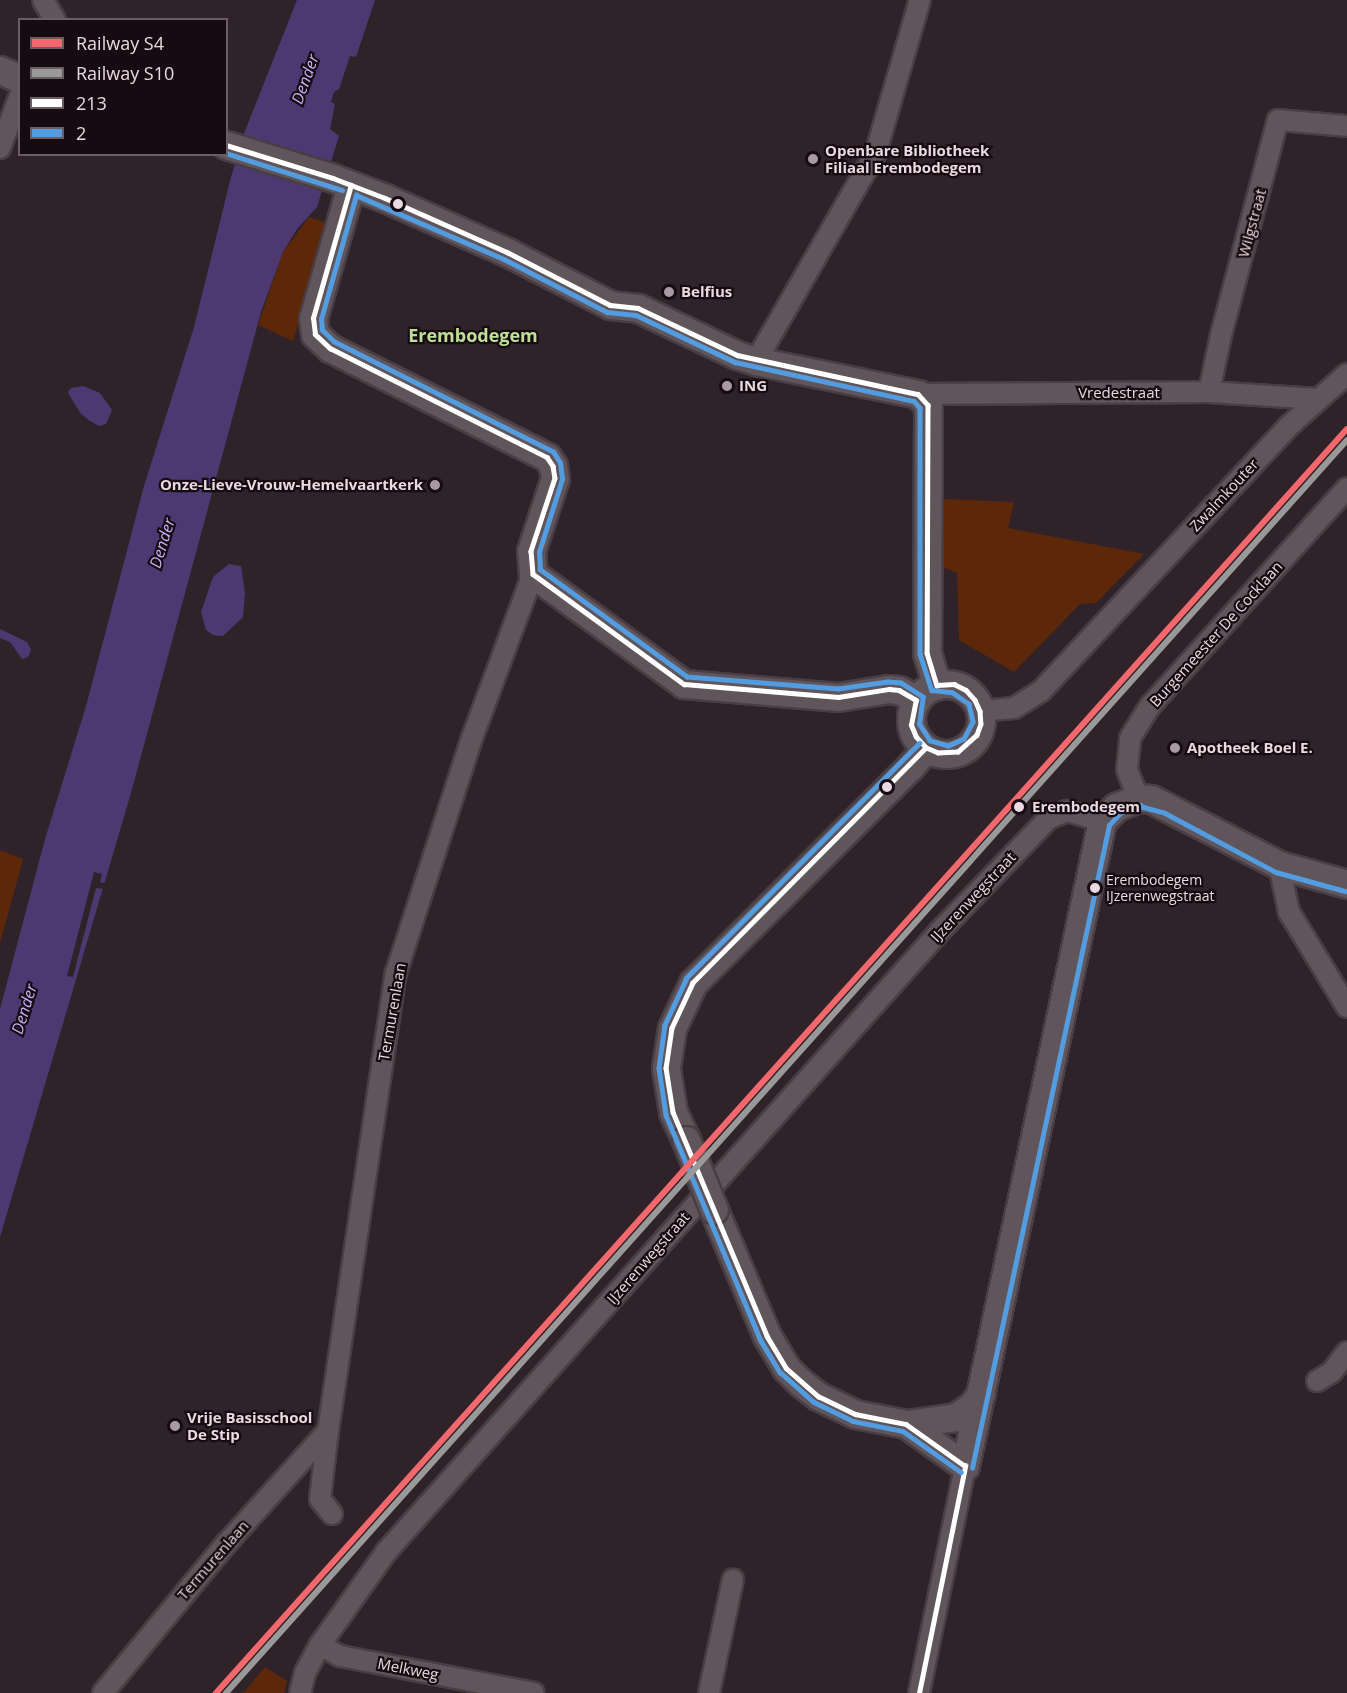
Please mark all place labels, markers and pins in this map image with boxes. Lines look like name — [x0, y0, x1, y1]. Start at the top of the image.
place label: Openbare Bibliotheek Filiaal Erembodegem — [825, 141, 989, 176]
marker: Openbare Bibliotheek Filiaal Erembodegem — [806, 152, 820, 166]
unlabelled marker — [392, 198, 404, 210]
place label: Belfius — [681, 283, 732, 301]
marker: Belfius — [662, 285, 676, 299]
place label: ING — [739, 377, 767, 395]
marker: ING — [720, 379, 734, 393]
place label: Onze-Lieve-Vrouw-Hemelvaartkerk — [160, 476, 423, 494]
marker: Onze-Lieve-Vrouw-Hemelvaartkerk — [428, 478, 442, 492]
place label: Apotheek Boel E. — [1187, 739, 1313, 757]
marker: Apotheek Boel E. — [1168, 741, 1182, 755]
unlabelled marker — [881, 781, 893, 793]
marker: Erembodegem — [1010, 798, 1028, 816]
place label: Erembodegem — [1032, 798, 1140, 816]
place label: Erembodegem IJzerenwegstraat — [1106, 872, 1215, 904]
marker: Erembodegem IJzerenwegstraat — [1089, 882, 1101, 894]
place label: Vrije Basisschool De Stip — [187, 1408, 312, 1443]
marker: Vrije Basisschool De Stip — [168, 1419, 182, 1433]

